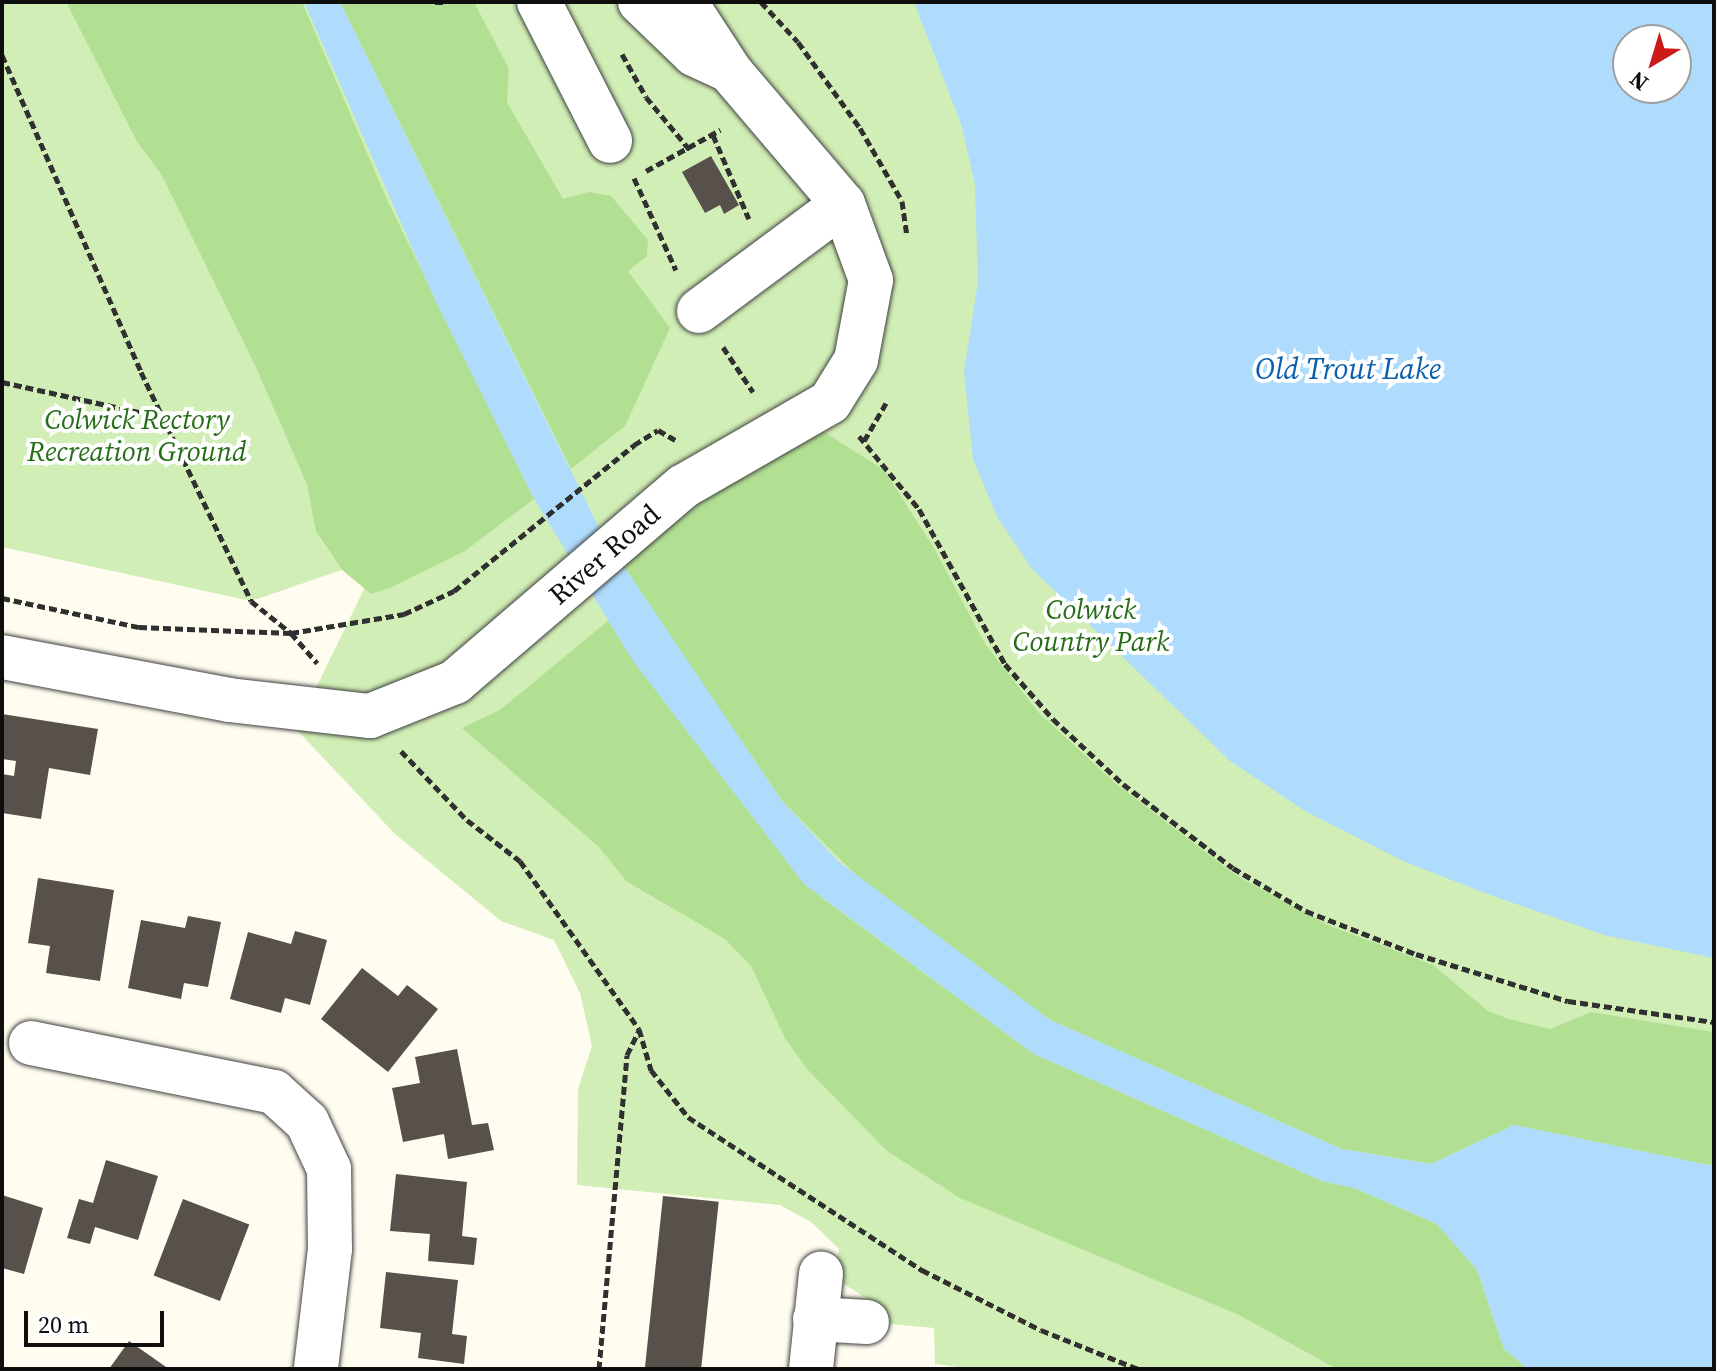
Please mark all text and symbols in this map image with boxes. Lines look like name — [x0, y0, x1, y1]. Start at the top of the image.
north arrow — [1612, 24, 1692, 104]
text: N — [1623, 65, 1654, 98]
water label: Old Trout Lake — [1255, 351, 1441, 387]
park label: Colwick Rectory Recreation Ground — [27, 402, 247, 468]
street label: River Road — [542, 497, 666, 611]
park label: Colwick Country Park — [1013, 592, 1169, 658]
scale bar — [28, 1295, 168, 1345]
text: 20 m — [38, 1308, 89, 1341]

